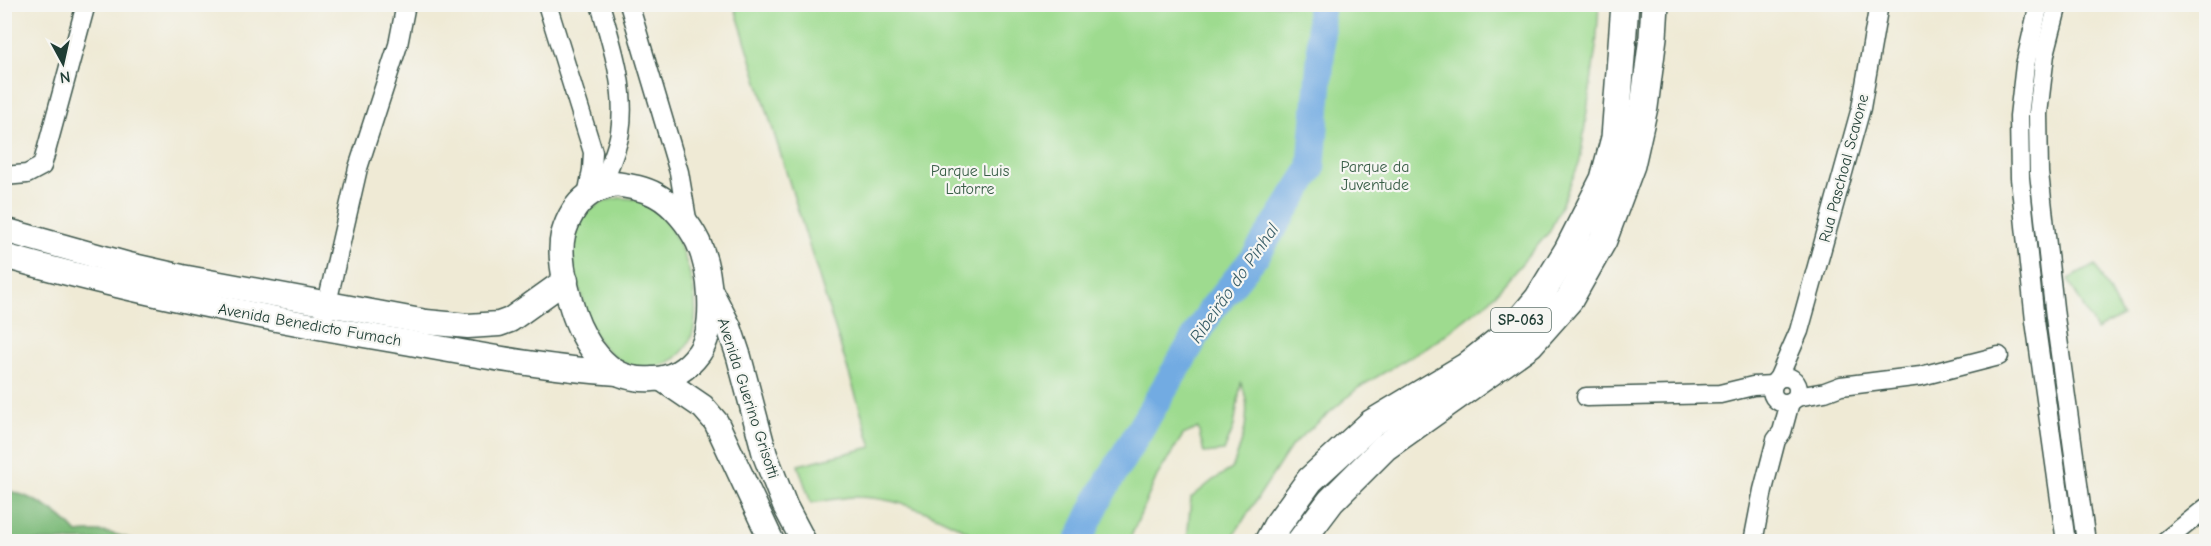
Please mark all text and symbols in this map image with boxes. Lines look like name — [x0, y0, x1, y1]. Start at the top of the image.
north arrow — [33, 33, 93, 93]
text: N — [59, 67, 71, 87]
street label: Rua Paschoal Scavone — [1815, 92, 1872, 244]
park label: Parque da Juventude — [1340, 158, 1410, 194]
park label: Parque Luis Latorre — [931, 162, 1010, 198]
water label: Ribeirão do Pinhal — [1185, 219, 1284, 347]
street label: Avenida Benedicto Fumach — [217, 300, 403, 350]
road number: SP-063 — [1491, 308, 1551, 332]
street label: Avenida Guerino Grisotti — [714, 316, 783, 481]

